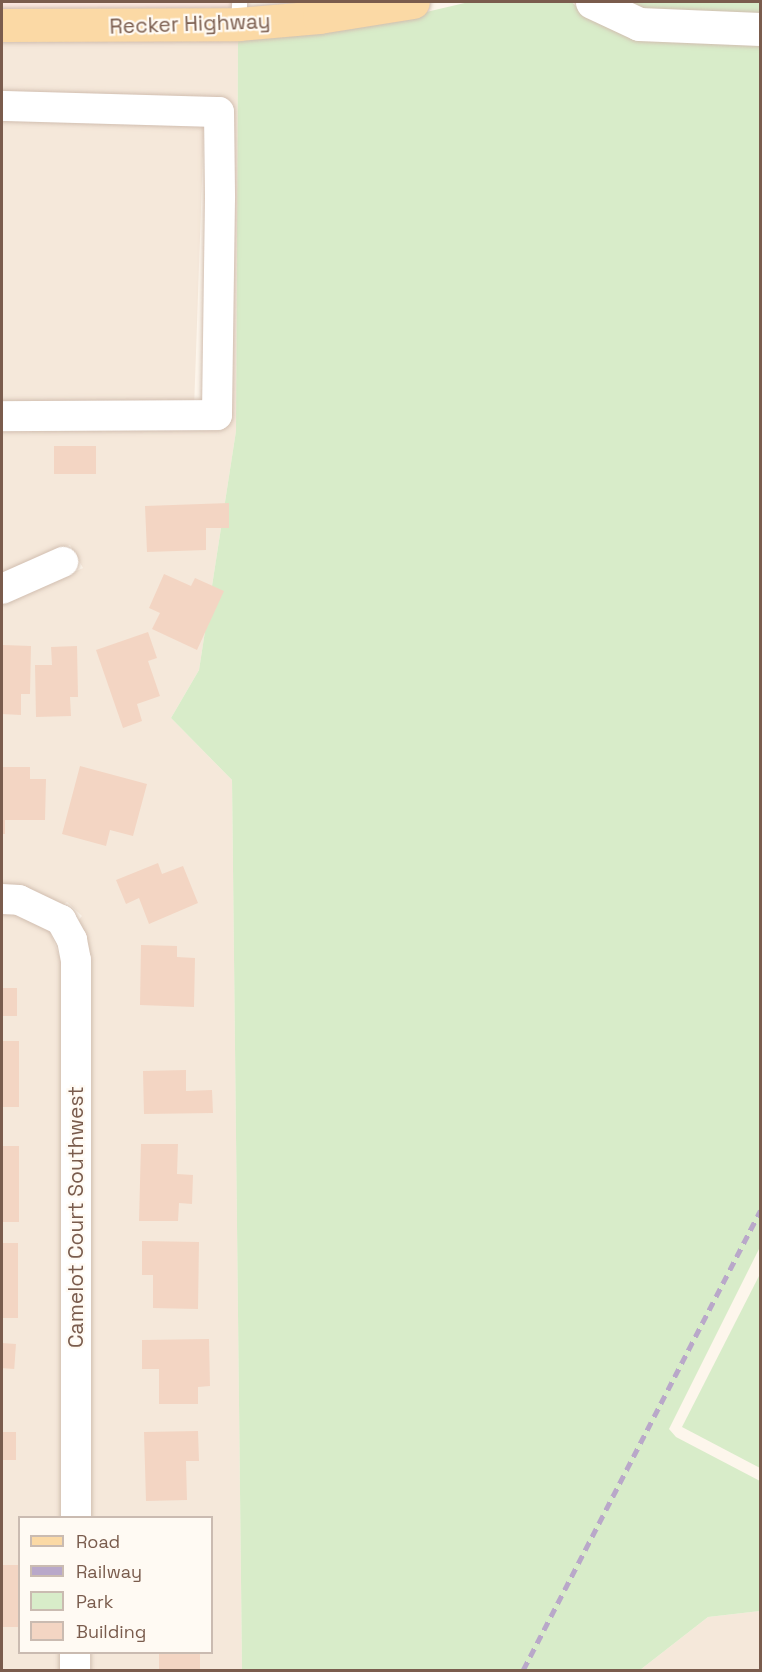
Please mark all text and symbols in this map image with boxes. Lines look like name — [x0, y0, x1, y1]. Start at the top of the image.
street label: Recker Highway — [109, 9, 271, 39]
street label: Camelot Court Southwest — [63, 1086, 89, 1348]
legend — [18, 1516, 213, 1654]
text: Road — [76, 1530, 120, 1553]
text: Railway — [76, 1560, 142, 1583]
text: Park — [76, 1590, 113, 1613]
text: Building — [76, 1620, 146, 1643]

